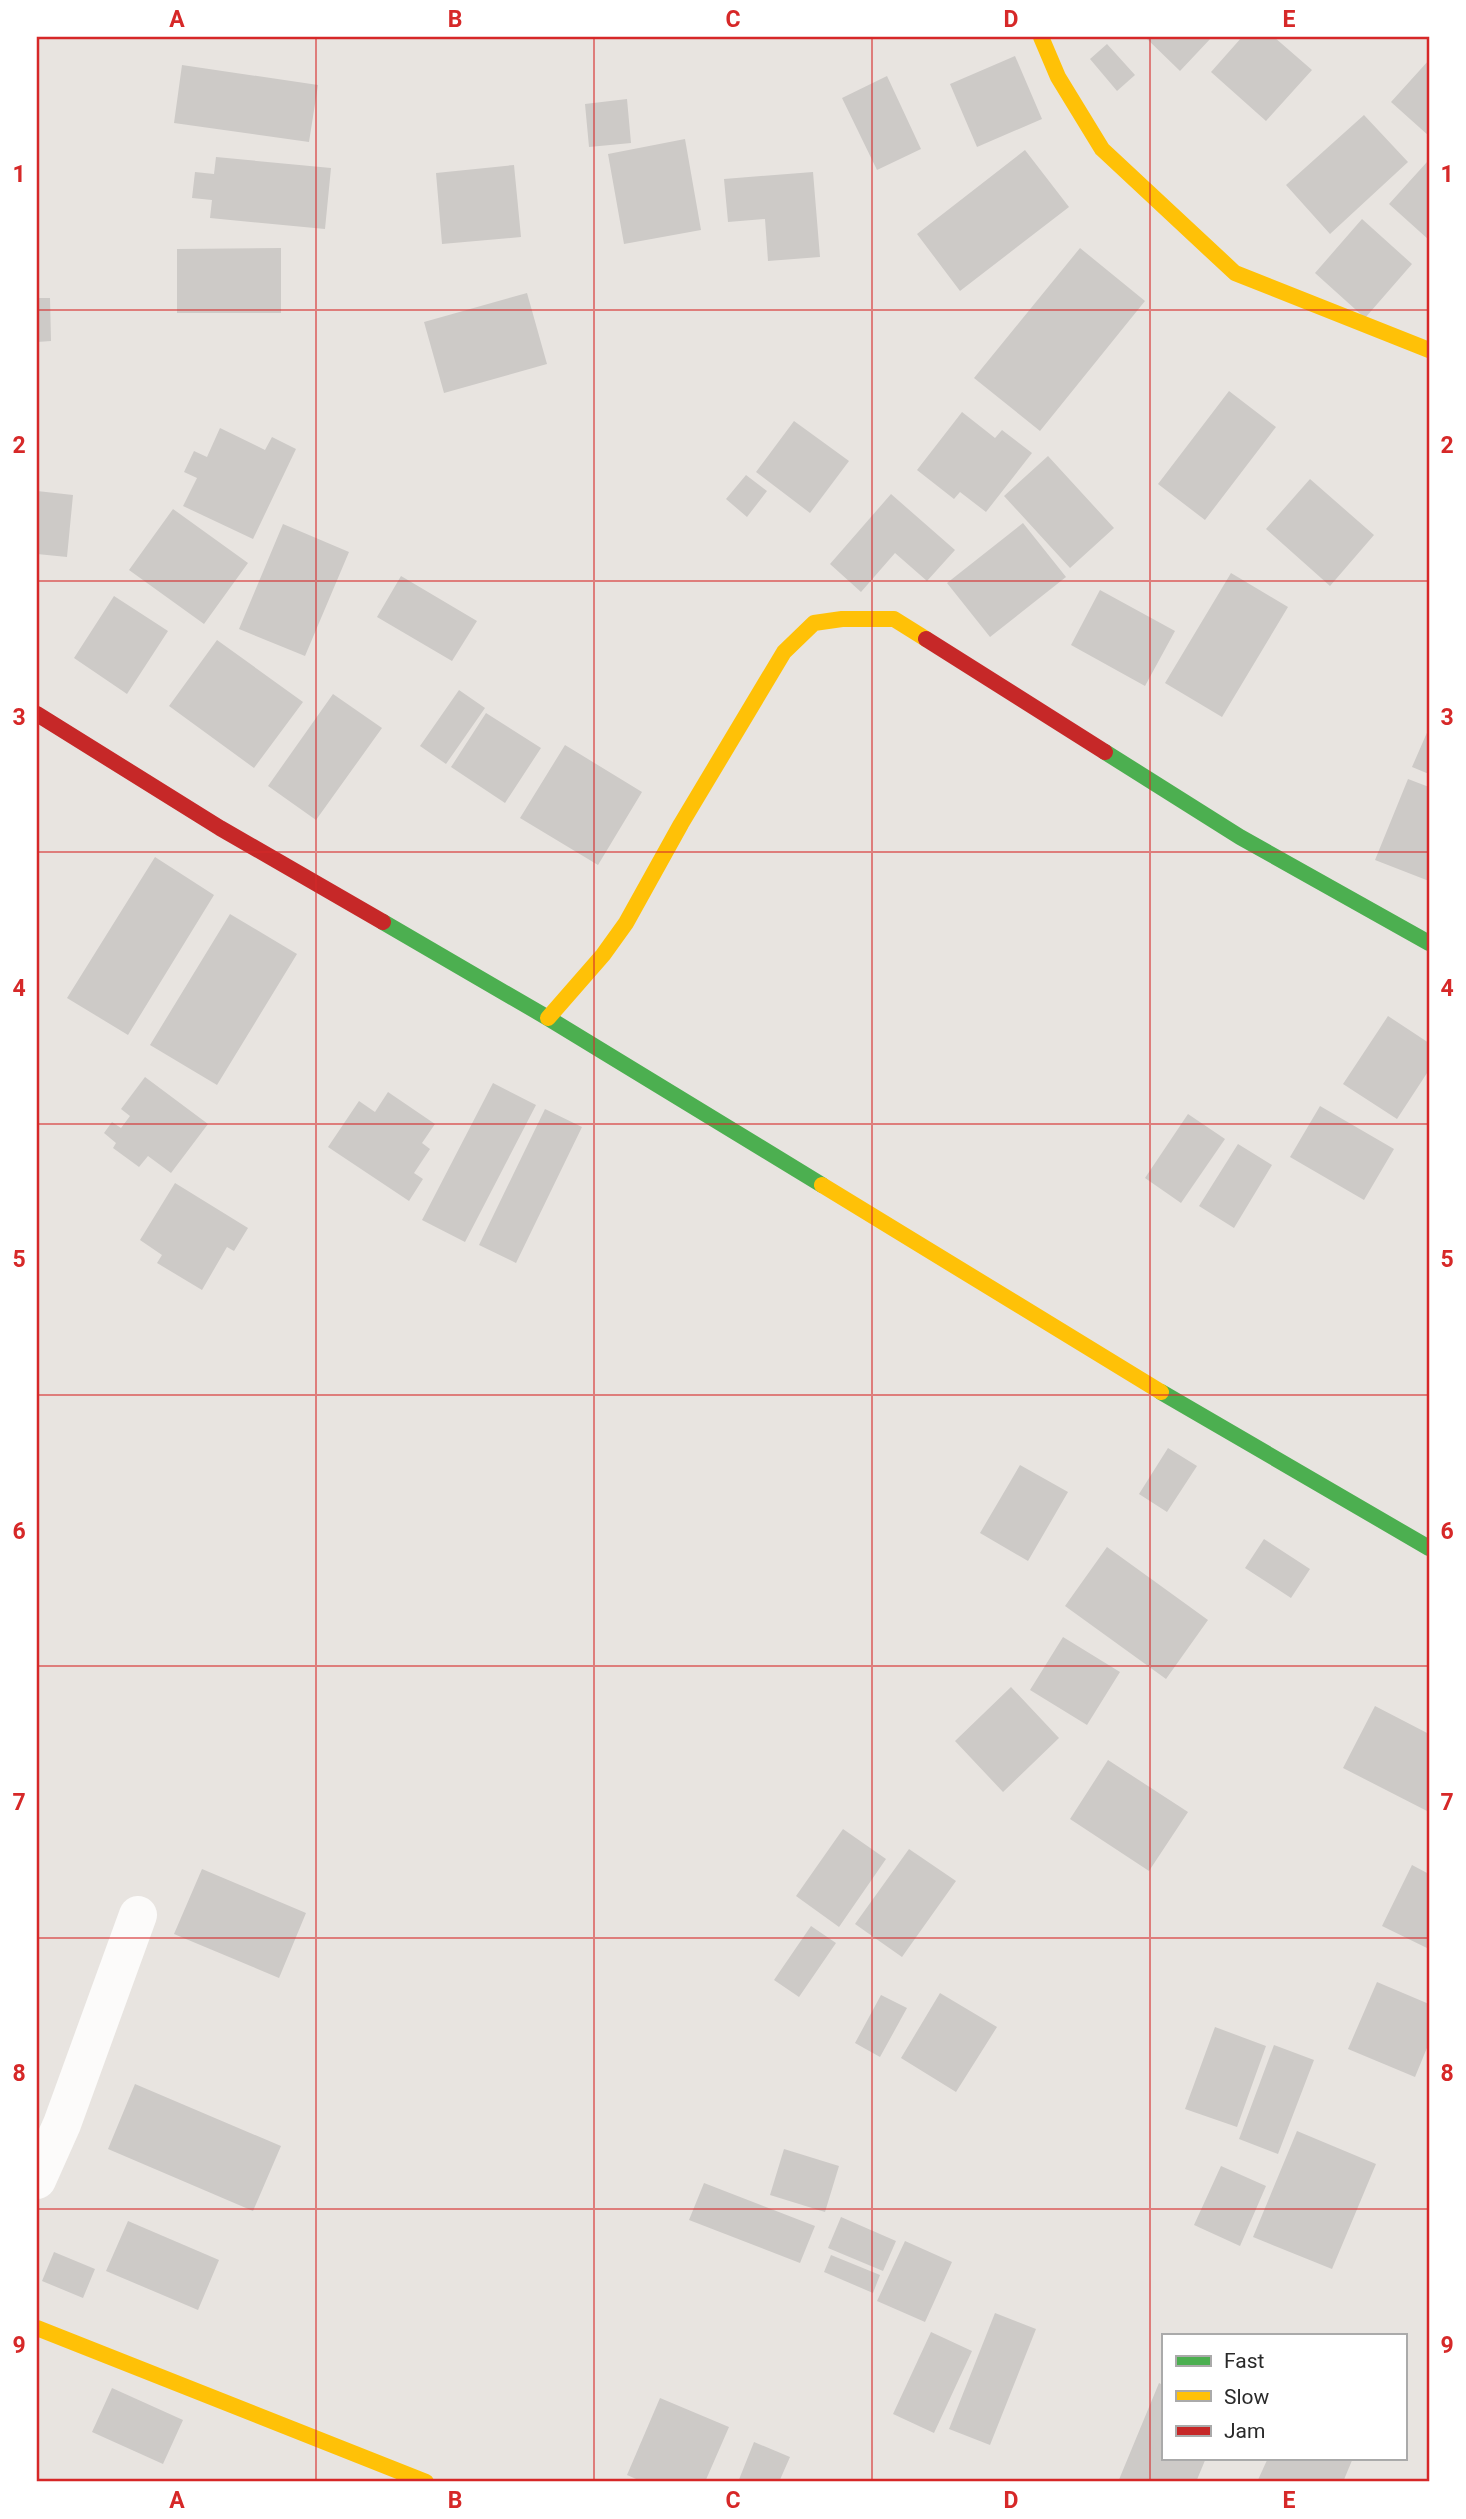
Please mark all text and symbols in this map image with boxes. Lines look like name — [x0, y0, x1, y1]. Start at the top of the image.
text: A — [169, 6, 185, 33]
text: B — [448, 6, 462, 33]
text: C — [725, 6, 741, 33]
text: D — [1004, 6, 1018, 33]
text: E — [1283, 6, 1296, 33]
text: 1 — [12, 161, 26, 188]
text: 1 — [1440, 161, 1454, 188]
text: 2 — [12, 432, 26, 459]
text: 2 — [1440, 432, 1454, 459]
text: 3 — [12, 704, 26, 731]
text: 3 — [1440, 704, 1454, 731]
text: 4 — [12, 975, 26, 1002]
text: 4 — [1440, 975, 1454, 1002]
text: 5 — [12, 1246, 26, 1273]
text: 5 — [1440, 1246, 1454, 1273]
text: 6 — [12, 1518, 26, 1545]
text: 6 — [1440, 1518, 1454, 1545]
text: 7 — [12, 1789, 26, 1816]
text: 7 — [1440, 1789, 1454, 1816]
text: 8 — [12, 2060, 26, 2087]
text: 8 — [1440, 2060, 1454, 2087]
text: 9 — [12, 2332, 26, 2359]
text: 9 — [1440, 2332, 1454, 2359]
legend — [1162, 2334, 1406, 2460]
text: Fast — [1224, 2349, 1265, 2373]
text: Slow — [1224, 2385, 1270, 2409]
text: Jam — [1224, 2419, 1265, 2443]
text: A — [169, 2487, 185, 2514]
text: B — [448, 2487, 462, 2514]
text: C — [725, 2487, 741, 2514]
text: D — [1004, 2487, 1018, 2514]
text: E — [1283, 2487, 1296, 2514]

